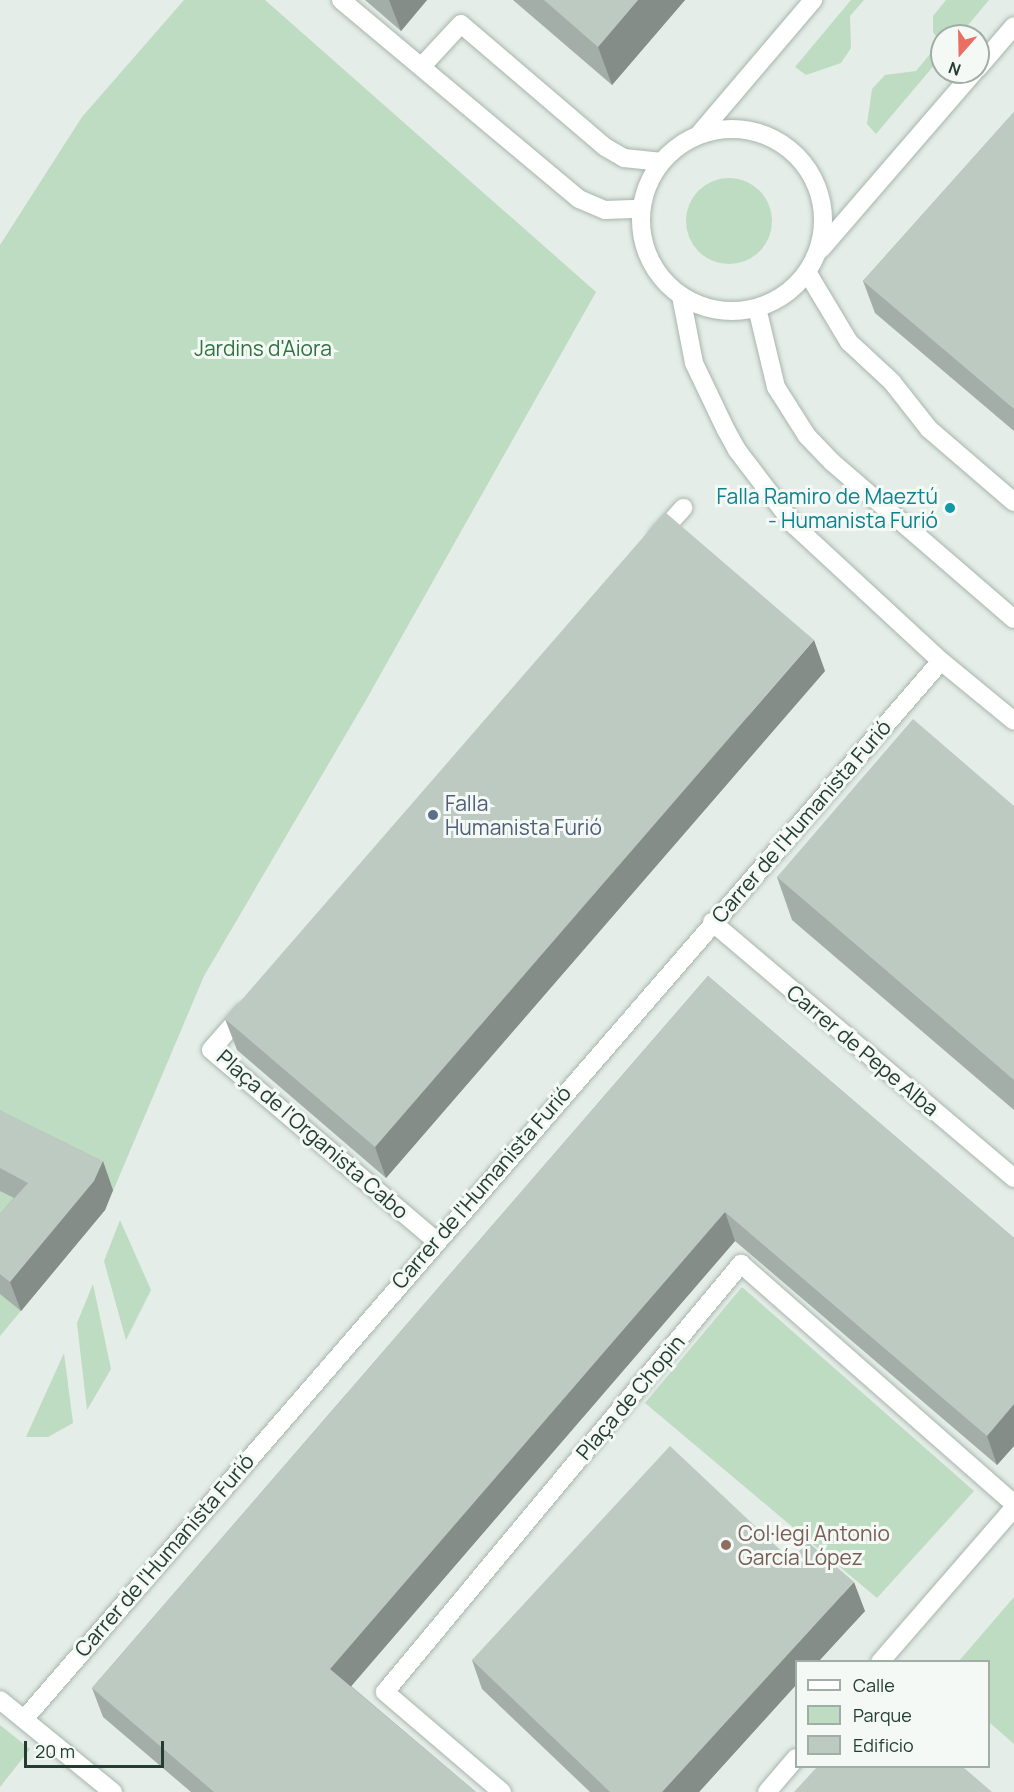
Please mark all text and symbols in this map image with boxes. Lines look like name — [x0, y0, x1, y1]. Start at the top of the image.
north arrow — [930, 24, 990, 84]
text: N — [945, 57, 964, 81]
park label: Jardins d'Aiora — [194, 335, 332, 361]
place label: Falla Ramiro de Maeztú - Humanista Furió — [716, 483, 938, 533]
marker: Falla Ramiro de Maeztú - Humanista Furió — [943, 501, 957, 515]
street label: Carrer de l'Humanista Furió — [706, 715, 896, 927]
place label: Falla Humanista Furió — [445, 790, 602, 840]
marker: Falla Humanista Furió — [426, 808, 440, 822]
street label: Carrer de Pepe Alba — [782, 979, 944, 1121]
street label: Plaça de l'Organista Cabo — [212, 1044, 414, 1224]
street label: Carrer de l'Humanista Furió — [386, 1081, 576, 1293]
street label: Plaça de Chopin — [570, 1329, 690, 1465]
street label: Carrer de l'Humanista Furió — [69, 1449, 259, 1661]
place label: Col·legi Antonio García López — [738, 1520, 890, 1570]
marker: Col·legi Antonio García López — [719, 1538, 733, 1552]
legend — [795, 1660, 990, 1768]
text: Calle — [853, 1673, 895, 1697]
text: Parque — [853, 1703, 912, 1727]
scale bar — [27, 1729, 166, 1767]
text: Edificio — [853, 1733, 914, 1757]
text: 20 m — [35, 1739, 75, 1763]

